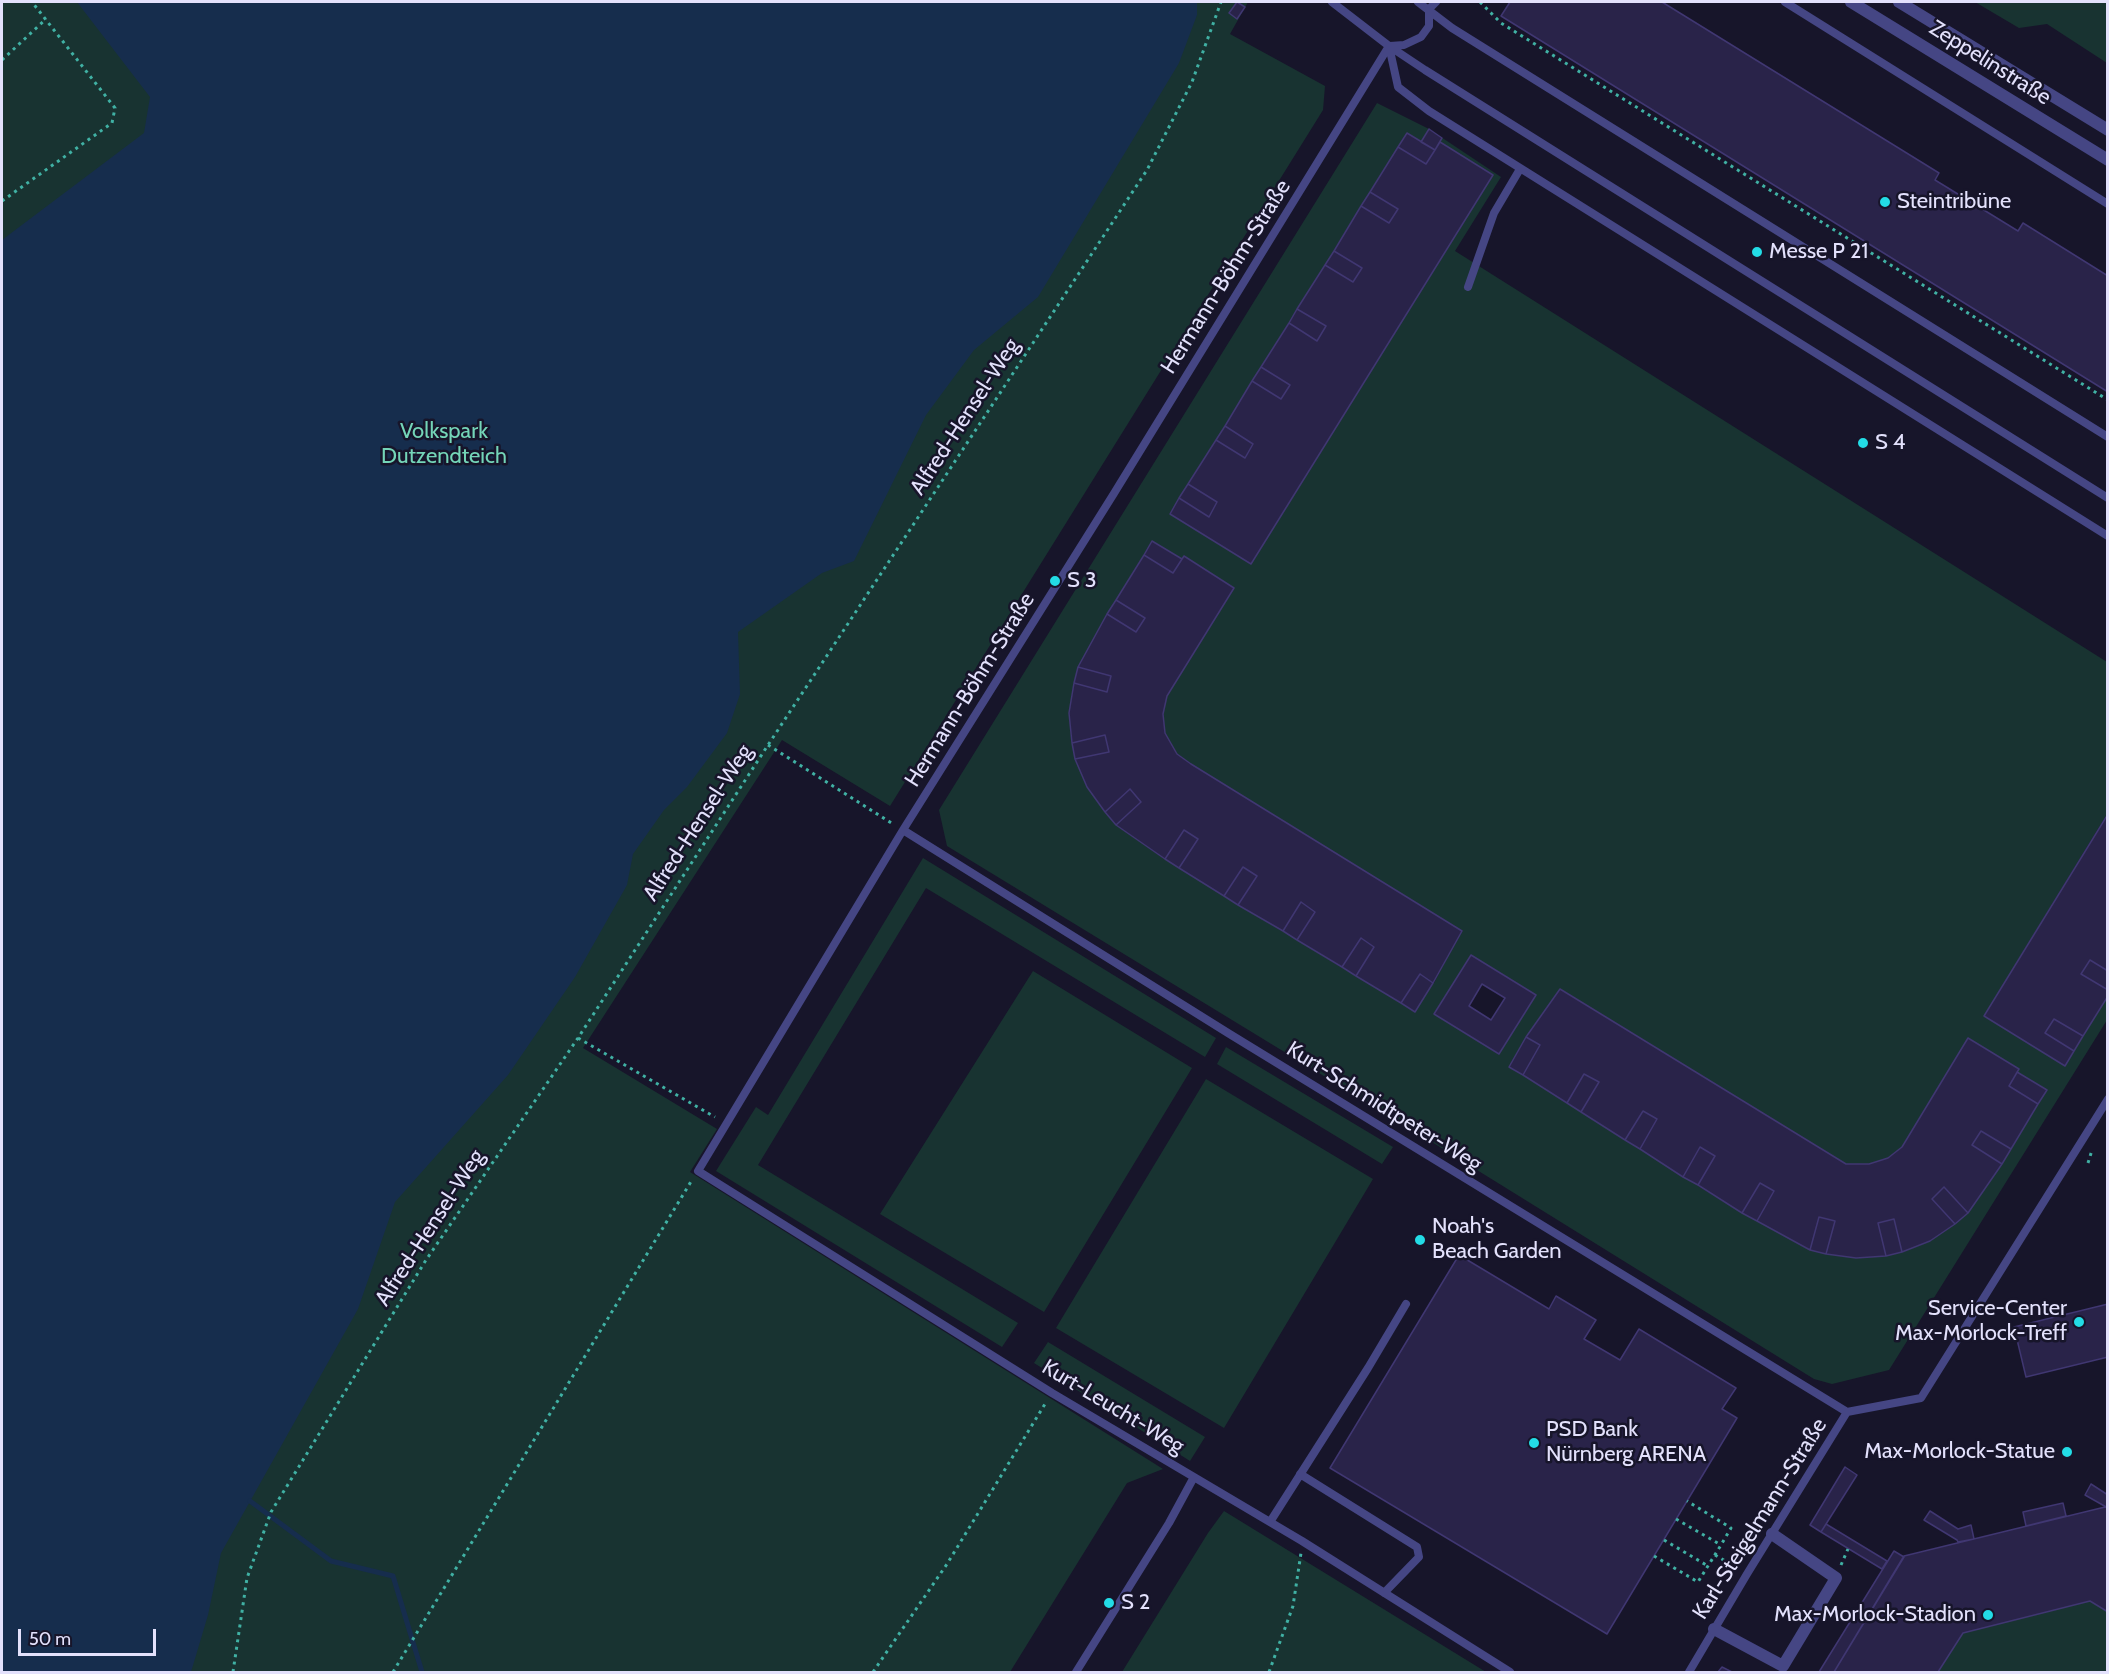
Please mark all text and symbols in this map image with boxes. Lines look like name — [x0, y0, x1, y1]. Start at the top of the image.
street label: Zeppelinstraße — [1924, 15, 2056, 111]
street label: Hermann-Böhm-Straße — [1155, 175, 1297, 379]
place label: Steintribüne — [1897, 189, 2011, 215]
marker: Steintribüne — [1878, 195, 1892, 209]
place label: Messe P 21 — [1769, 239, 1869, 265]
marker: Messe P 21 — [1750, 245, 1764, 259]
street label: Alfred-Hensel-Weg — [905, 334, 1025, 500]
park label: Volkspark Dutzendteich — [381, 419, 507, 470]
place label: S 4 — [1875, 430, 1906, 456]
marker: S 4 — [1856, 436, 1870, 450]
place label: S 3 — [1067, 568, 1097, 594]
marker: S 3 — [1048, 574, 1062, 588]
street label: Hermann-Böhm-Straße — [899, 588, 1041, 792]
street label: Alfred-Hensel-Weg — [638, 740, 758, 906]
street label: Kurt-Schmidtpeter-Weg — [1282, 1036, 1486, 1178]
street label: Alfred-Hensel-Weg — [370, 1145, 490, 1311]
place label: Noah's Beach Garden — [1432, 1214, 1562, 1266]
marker: Noah's Beach Garden — [1413, 1233, 1427, 1247]
place label: Service-Center Max-Morlock-Treff — [1895, 1296, 2067, 1348]
marker: Service-Center Max-Morlock-Treff — [2072, 1315, 2086, 1329]
street label: Kurt-Leucht-Weg — [1037, 1354, 1189, 1460]
street label: Karl-Steigelmann-Straße — [1687, 1414, 1833, 1624]
place label: PSD Bank Nürnberg ARENA — [1546, 1417, 1706, 1468]
marker: PSD Bank Nürnberg ARENA — [1527, 1436, 1541, 1450]
place label: Max-Morlock-Statue — [1864, 1439, 2055, 1465]
marker: Max-Morlock-Statue — [2060, 1445, 2074, 1459]
place label: S 2 — [1121, 1590, 1150, 1616]
marker: S 2 — [1102, 1596, 1116, 1610]
place label: Max-Morlock-Stadion — [1774, 1602, 1976, 1628]
marker: Max-Morlock-Stadion — [1981, 1608, 1995, 1622]
scale bar — [21, 1617, 159, 1655]
text: 50 m — [29, 1628, 71, 1650]

